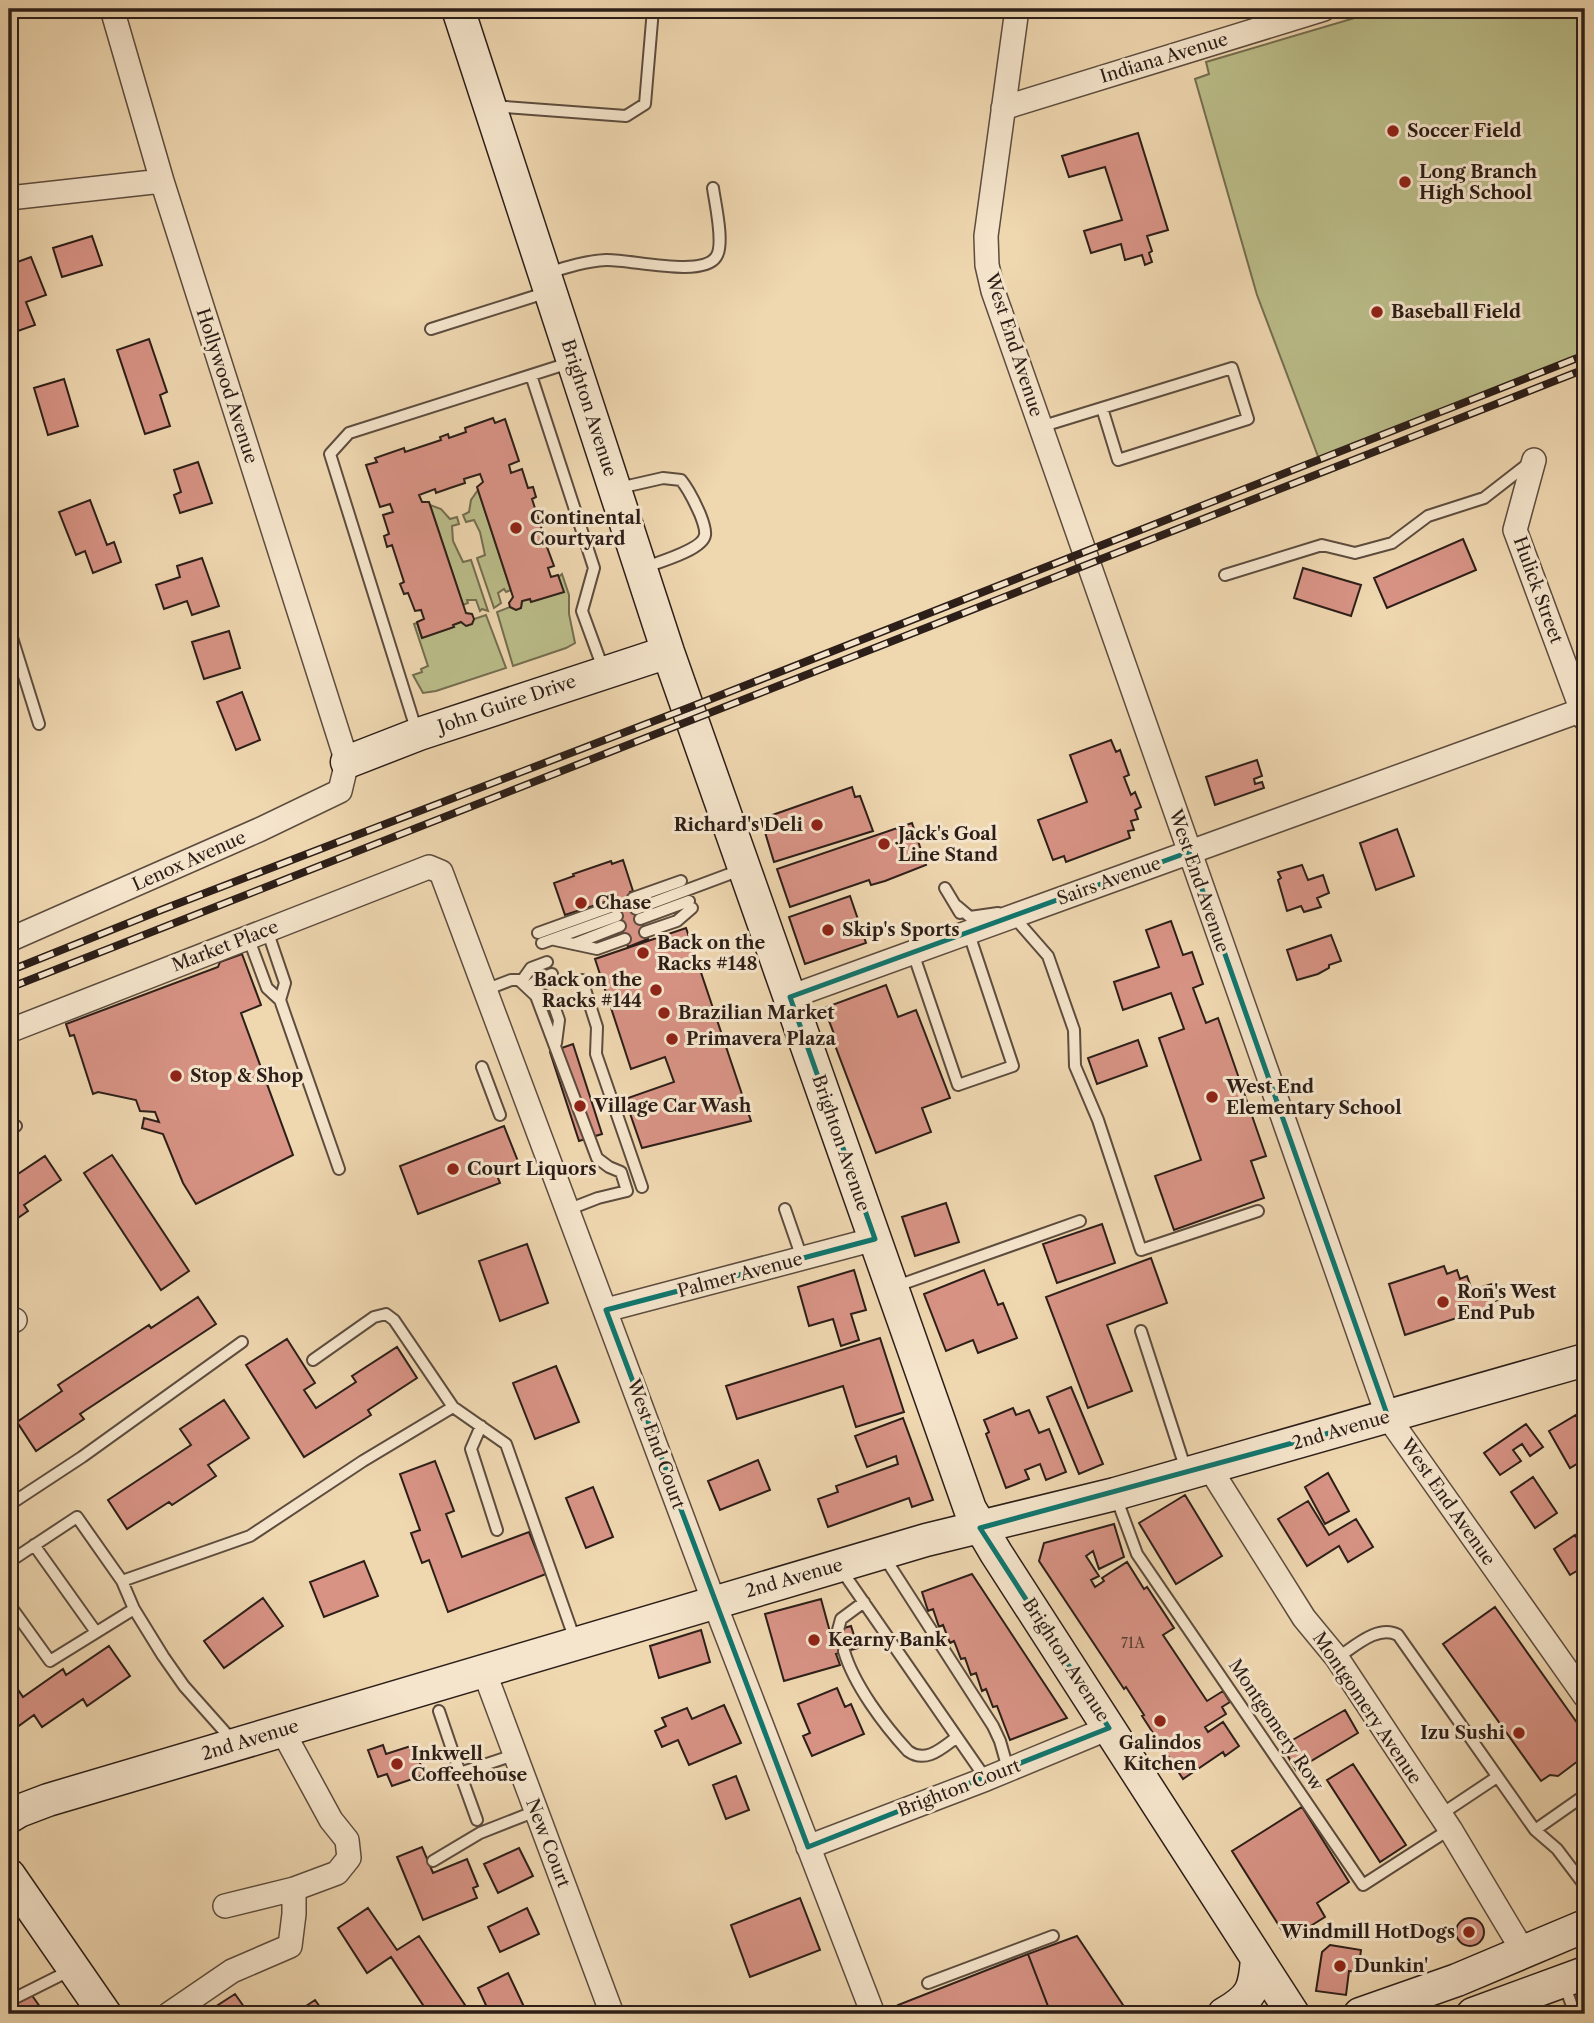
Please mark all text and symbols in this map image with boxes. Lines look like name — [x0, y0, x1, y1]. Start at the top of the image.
street label: Indiana Avenue — [1097, 28, 1231, 88]
place label: Soccer Field — [1407, 120, 1521, 142]
marker: Soccer Field — [1385, 123, 1401, 139]
place label: Long Branch High School — [1419, 161, 1538, 204]
marker: Long Branch High School — [1397, 174, 1413, 190]
street label: West End Avenue — [980, 269, 1048, 420]
place label: Baseball Field — [1391, 301, 1521, 323]
marker: Baseball Field — [1369, 304, 1385, 320]
street label: Hollywood Avenue — [191, 306, 263, 466]
street label: Brighton Avenue — [556, 337, 622, 479]
place label: Continental Courtyard — [530, 507, 641, 550]
marker: Continental Courtyard — [508, 520, 524, 536]
street label: Hulick Street — [1508, 533, 1568, 647]
street label: John Guire Drive — [432, 670, 579, 739]
street label: West End Avenue — [1164, 806, 1234, 955]
place label: Richard's Deli — [674, 814, 804, 836]
marker: Richard's Deli — [809, 817, 825, 833]
place label: Jack's Goal Line Stand — [895, 823, 998, 866]
street label: Lenox Avenue — [129, 826, 249, 896]
marker: Jack's Goal Line Stand — [876, 836, 892, 852]
street label: Sairs Avenue — [1054, 852, 1164, 910]
place label: Chase — [595, 892, 652, 914]
marker: Chase — [573, 895, 589, 911]
street label: Market Place — [169, 916, 281, 976]
place label: Skip's Sports — [842, 919, 960, 941]
marker: Skip's Sports — [820, 922, 836, 938]
place label: Back on the Racks #148 — [657, 932, 766, 975]
marker: Back on the Racks #148 — [635, 945, 651, 961]
place label: Back on the Racks #144 — [534, 969, 642, 1012]
marker: Back on the Racks #144 — [648, 982, 664, 998]
place label: Brazilian Market — [678, 1002, 835, 1024]
marker: Brazilian Market — [656, 1005, 672, 1021]
place label: Primavera Plaza — [686, 1028, 837, 1050]
marker: Primavera Plaza — [664, 1031, 680, 1047]
place label: Stop & Shop — [190, 1065, 303, 1087]
marker: Stop & Shop — [168, 1068, 184, 1084]
street label: Brighton Avenue — [807, 1072, 875, 1214]
place label: West End Elementary School — [1225, 1076, 1402, 1119]
marker: West End Elementary School — [1204, 1089, 1220, 1105]
place label: Village Car Wash — [593, 1095, 752, 1117]
marker: Village Car Wash — [572, 1098, 588, 1114]
place label: Court Liquors — [467, 1158, 597, 1180]
marker: Court Liquors — [445, 1161, 461, 1177]
street label: Palmer Avenue — [675, 1248, 805, 1302]
place label: Ron's West End Pub — [1457, 1281, 1557, 1324]
marker: Ron's West End Pub — [1435, 1294, 1451, 1310]
street label: West End Court — [622, 1375, 690, 1513]
street label: 2nd Avenue — [1290, 1406, 1392, 1454]
street label: West End Avenue — [1395, 1433, 1500, 1570]
street label: 2nd Avenue — [743, 1554, 845, 1602]
street label: Brighton Avenue — [1018, 1594, 1114, 1726]
street label: Montgomery Avenue — [1308, 1628, 1426, 1788]
place label: Kearny Bank — [828, 1629, 948, 1651]
marker: Kearny Bank — [806, 1632, 822, 1648]
house number: 71A — [1121, 1634, 1146, 1652]
street label: Montgomery Row — [1224, 1655, 1329, 1796]
marker: Galindos Kitchen — [1152, 1713, 1168, 1729]
street label: 2nd Avenue — [199, 1715, 301, 1765]
place label: Izu Sushi — [1420, 1722, 1506, 1744]
marker: Izu Sushi — [1511, 1725, 1527, 1741]
place label: Galindos Kitchen — [1119, 1732, 1201, 1775]
place label: Inkwell Coffeehouse — [411, 1743, 527, 1786]
street label: Brighton Court — [894, 1754, 1024, 1822]
marker: Inkwell Coffeehouse — [389, 1756, 405, 1772]
street label: New Court — [521, 1796, 575, 1891]
place label: Windmill HotDogs — [1280, 1921, 1455, 1943]
marker: Windmill HotDogs — [1461, 1924, 1477, 1940]
place label: Dunkin' — [1354, 1955, 1428, 1977]
marker: Dunkin' — [1332, 1958, 1348, 1974]

